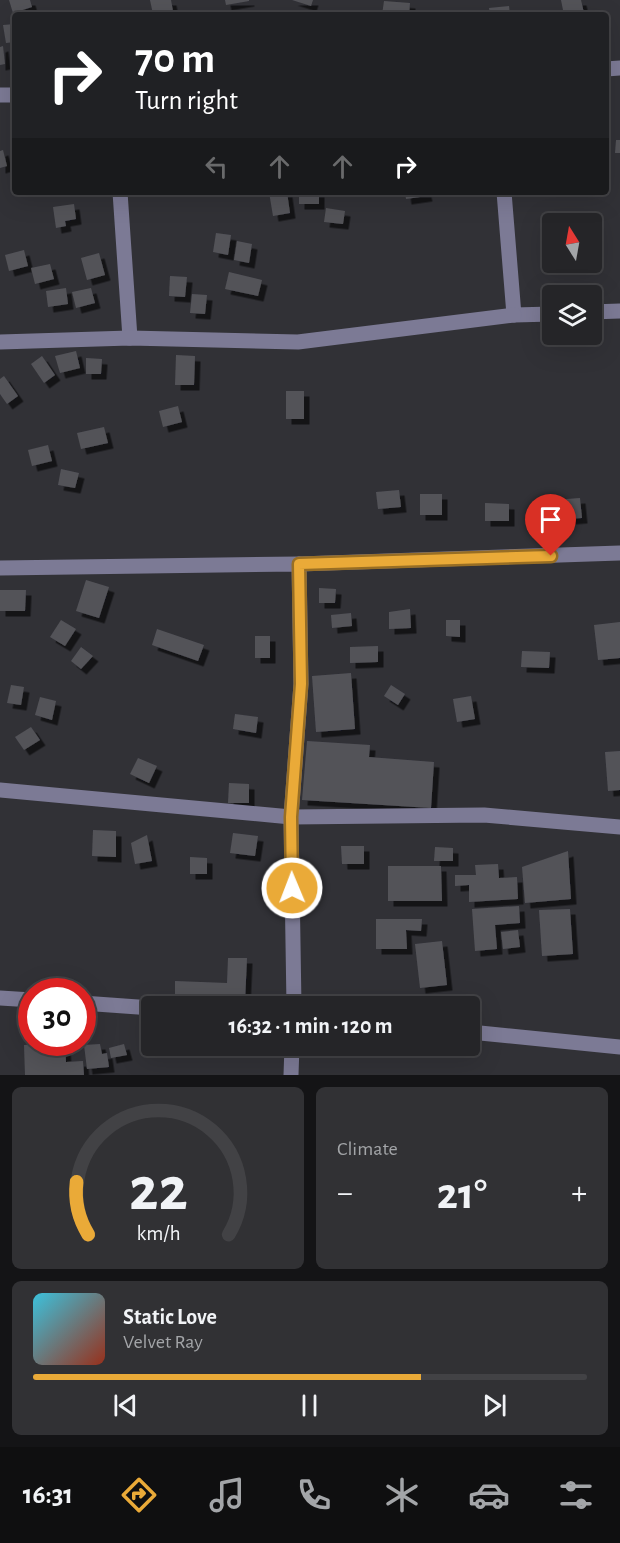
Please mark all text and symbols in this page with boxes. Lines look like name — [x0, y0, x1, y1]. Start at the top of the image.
icon: right — [36, 36, 114, 114]
text: 70 m — [135, 38, 215, 80]
text: Turn right — [135, 87, 238, 114]
icon: left — [200, 150, 233, 183]
icon: ahead — [263, 150, 296, 183]
icon: ahead — [326, 150, 359, 183]
icon: right — [389, 150, 422, 183]
north arrow — [542, 213, 602, 273]
map controls — [542, 213, 602, 345]
button: layers — [542, 285, 602, 345]
pin — [525, 494, 576, 556]
icon: arrive — [534, 503, 567, 536]
position arrow — [260, 856, 324, 920]
speed limit sign: 30 — [18, 978, 96, 1056]
text: 16:32 · 1 min · 120 m — [229, 1015, 393, 1037]
text: Climate — [337, 1139, 398, 1159]
text: 22 — [129, 1159, 187, 1221]
text: 21° — [437, 1172, 487, 1217]
text: − — [337, 1177, 353, 1210]
text: + — [571, 1177, 587, 1210]
text: km/h — [136, 1223, 180, 1244]
text: Static Love — [123, 1306, 217, 1328]
text: Velvet Ray — [123, 1332, 203, 1352]
icon: previous — [109, 1389, 142, 1422]
icon: pause — [293, 1389, 326, 1422]
icon: next — [478, 1389, 511, 1422]
icon: directions — [118, 1474, 160, 1516]
icon: music — [206, 1474, 248, 1516]
icon: phone — [293, 1474, 335, 1516]
icon: climate — [381, 1474, 423, 1516]
icon: car — [468, 1474, 510, 1516]
icon: filters — [555, 1474, 597, 1516]
text: 16:31 — [23, 1481, 73, 1508]

